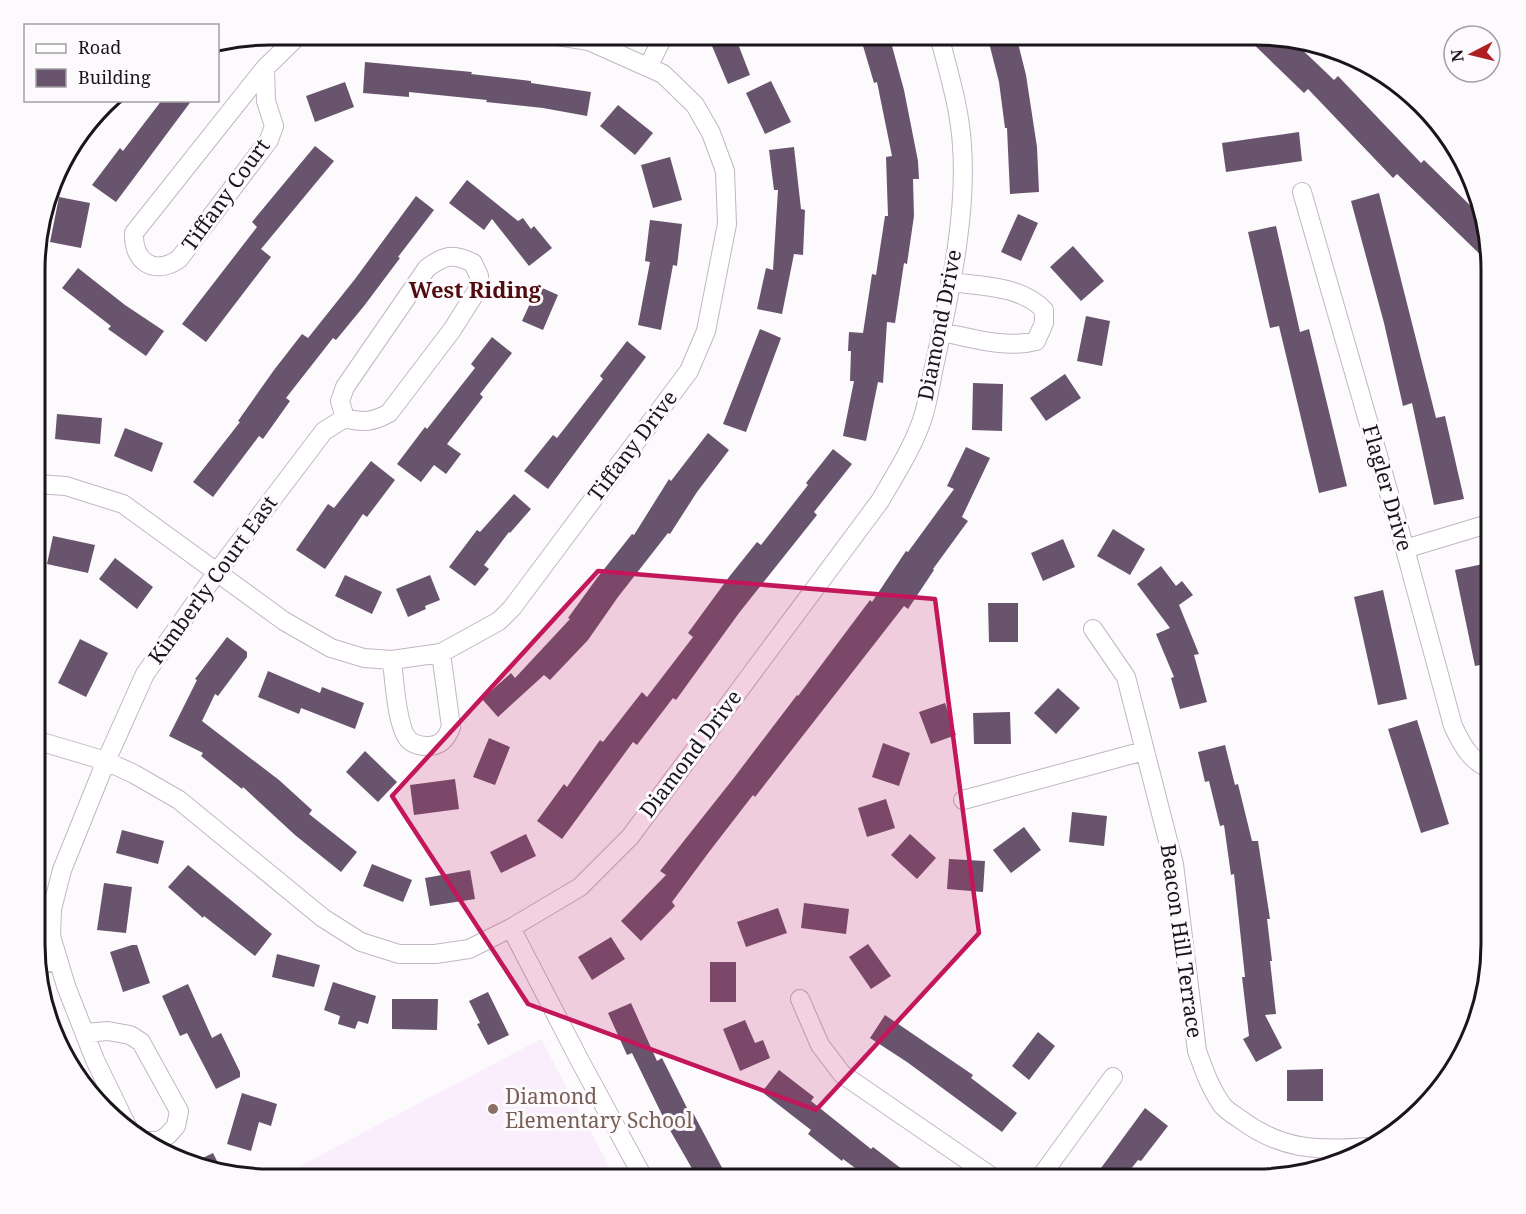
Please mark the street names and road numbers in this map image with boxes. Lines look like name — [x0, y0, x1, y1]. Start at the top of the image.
street label: Tiffany Court — [175, 133, 275, 256]
street label: Diamond Drive — [911, 247, 967, 403]
street label: Tiffany Drive — [581, 384, 683, 507]
street label: Flagler Drive — [1357, 421, 1419, 554]
street label: Kimberly Court East — [142, 489, 283, 669]
street label: Diamond Drive — [633, 684, 747, 823]
street label: Beacon Hill Terrace — [1154, 842, 1209, 1040]

